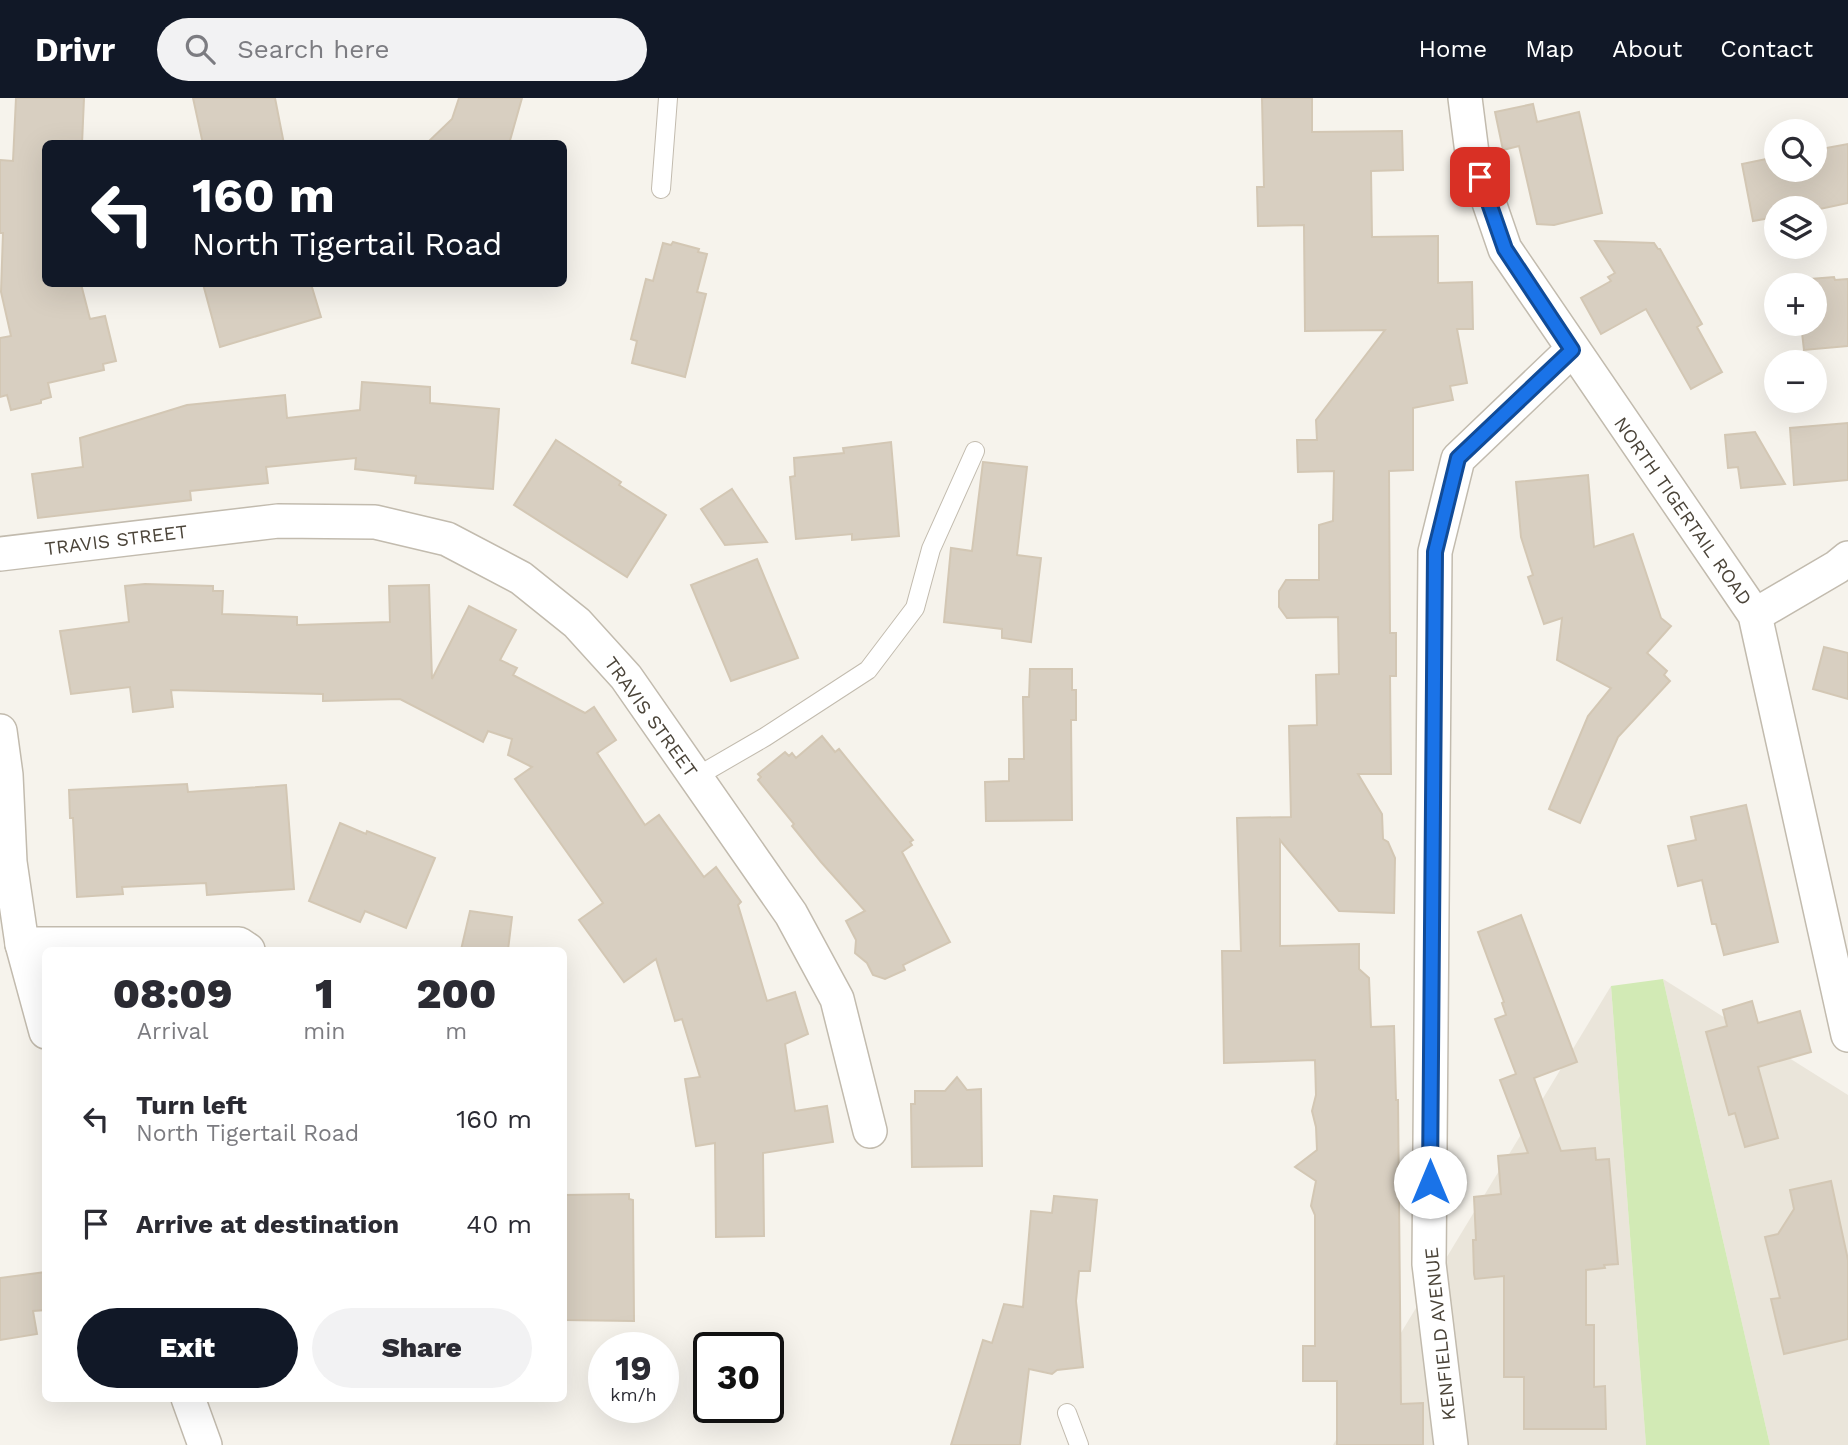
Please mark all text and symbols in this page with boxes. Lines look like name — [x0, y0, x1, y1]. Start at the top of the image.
search box — [157, 18, 647, 81]
text: Drivr — [35, 30, 115, 69]
icon: search — [181, 30, 219, 68]
text: Search here — [237, 34, 390, 64]
text: Home — [1419, 35, 1487, 63]
text: Map — [1525, 35, 1574, 63]
text: About — [1612, 35, 1682, 63]
text: Contact — [1720, 35, 1813, 63]
map controls — [1764, 119, 1827, 413]
button: search — [1764, 119, 1827, 182]
pin — [1450, 147, 1510, 207]
icon: arrive — [1461, 158, 1499, 196]
text: 160 m — [192, 166, 335, 224]
icon: left — [77, 168, 168, 259]
button: layers — [1764, 196, 1827, 259]
text: North Tigertail Road — [192, 225, 502, 263]
button: + — [1764, 273, 1827, 336]
button: − — [1764, 350, 1827, 413]
street label: NORTH TIGERTAIL ROAD — [1609, 412, 1757, 610]
street label: TRAVIS STREET — [43, 520, 189, 560]
street label: TRAVIS STREET — [600, 652, 702, 782]
text: 08:09 — [113, 969, 233, 1018]
text: 1 — [315, 969, 334, 1018]
text: 200 — [416, 969, 496, 1018]
text: Arrival — [137, 1018, 209, 1045]
text: min — [303, 1018, 346, 1045]
text: m — [445, 1018, 467, 1045]
text: Turn left — [136, 1090, 247, 1120]
icon: left — [77, 1100, 115, 1138]
text: 160 m — [456, 1104, 532, 1134]
text: North Tigertail Road — [136, 1120, 359, 1147]
position arrow — [1393, 1145, 1467, 1219]
icon: arrive — [77, 1205, 115, 1243]
text: Arrive at destination — [136, 1209, 399, 1239]
text: 40 m — [466, 1209, 532, 1239]
street label: KENFIELD AVENUE — [1419, 1246, 1461, 1422]
button: Exit — [77, 1308, 298, 1388]
button: Share — [312, 1308, 532, 1388]
speed limit sign: 30 — [693, 1332, 784, 1423]
text: 19 — [615, 1347, 652, 1389]
text: km/h — [610, 1384, 657, 1405]

